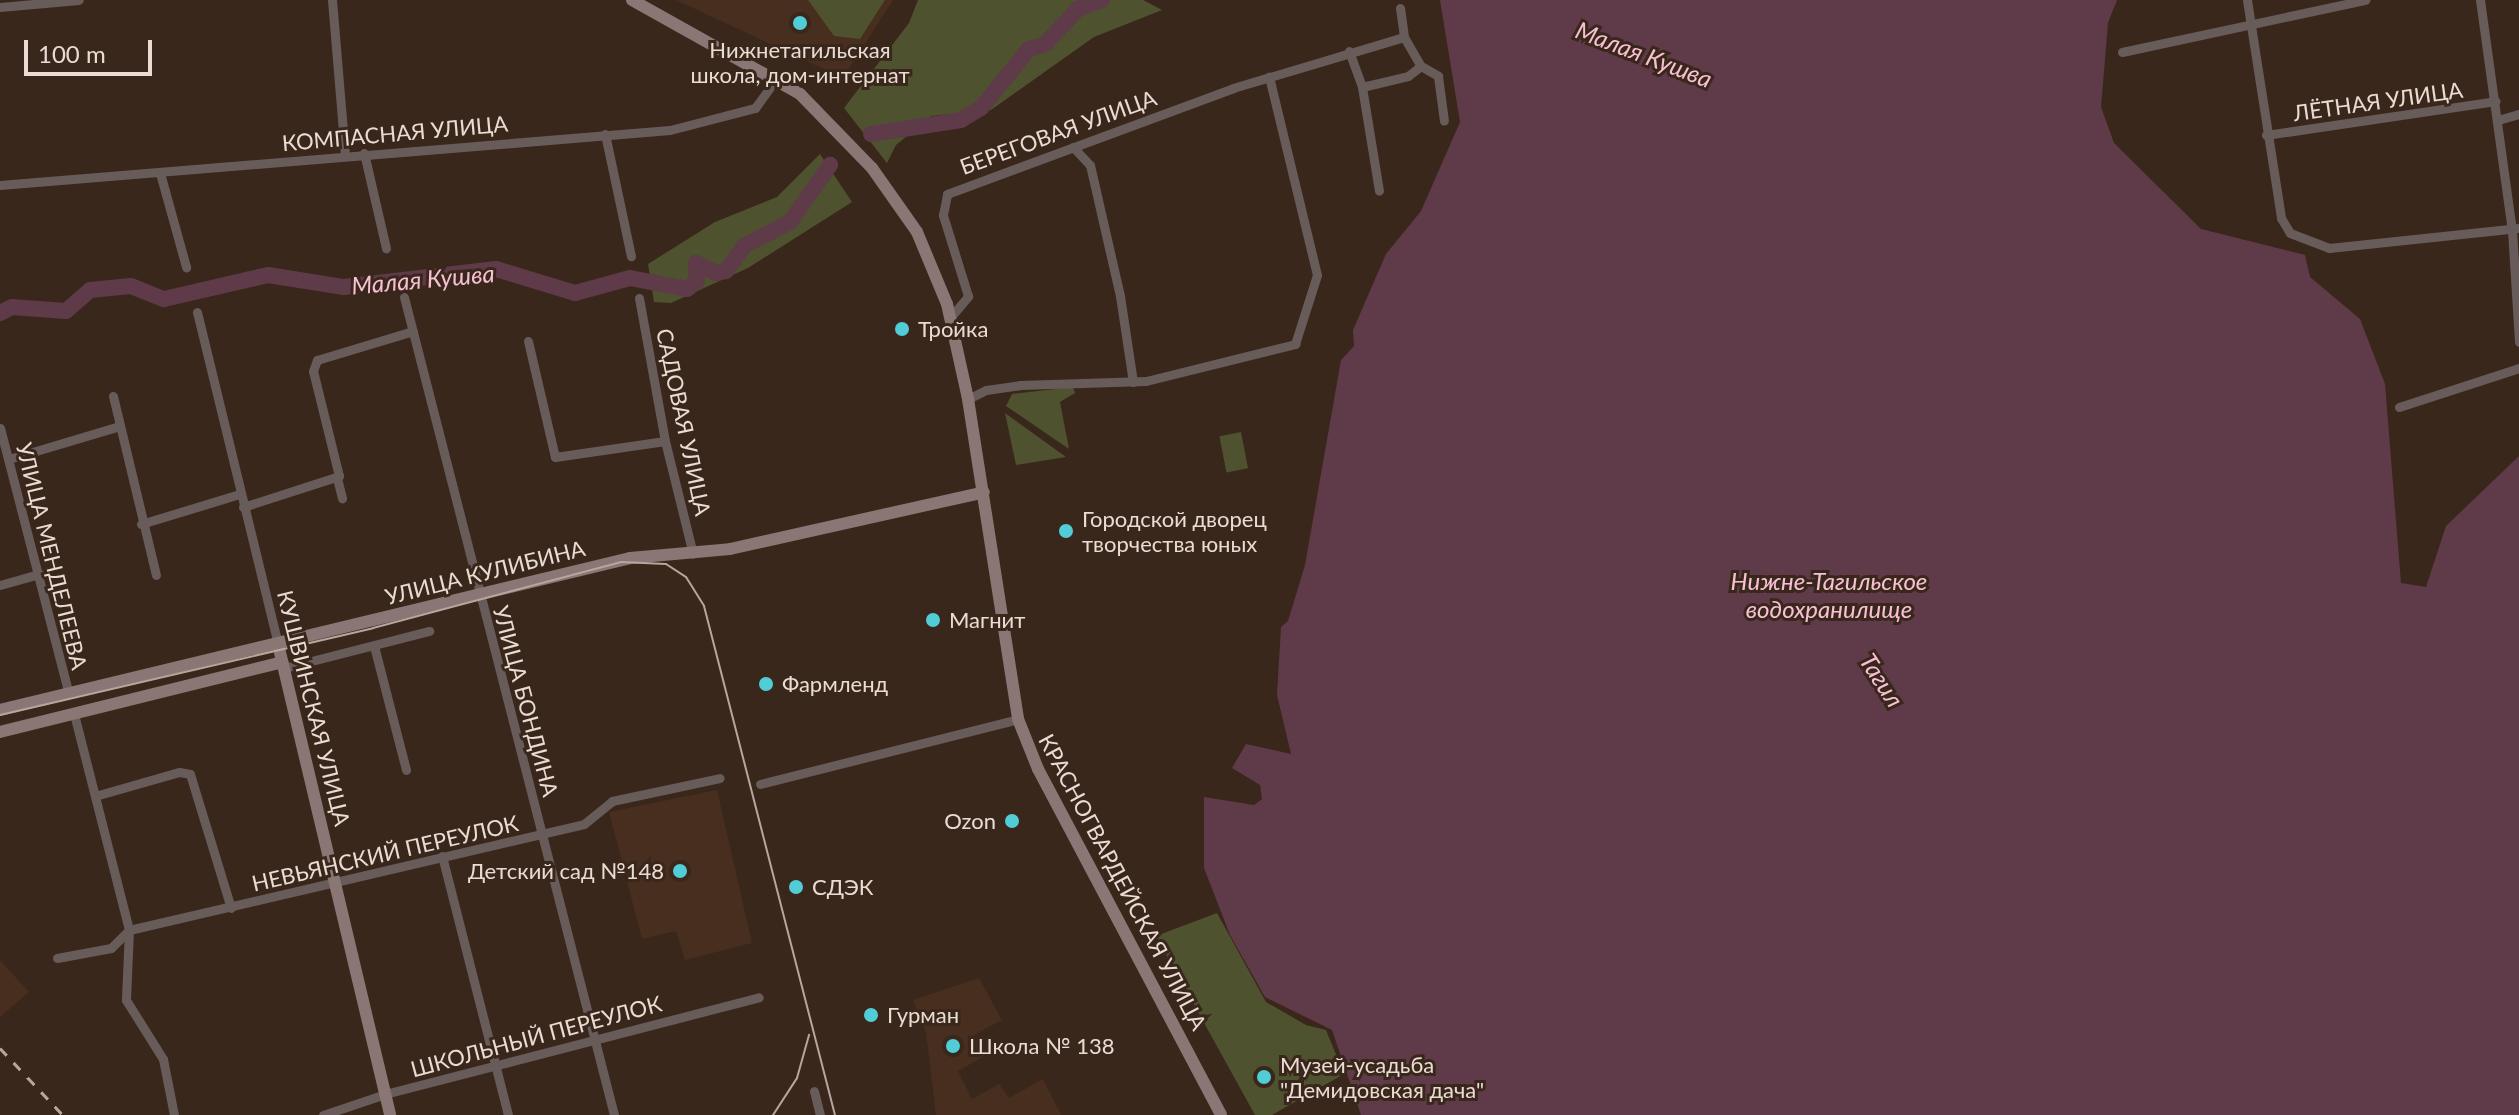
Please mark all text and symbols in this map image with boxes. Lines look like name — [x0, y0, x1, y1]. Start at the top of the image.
marker: Нижнетагильская школа, дом-интернат — [791, 14, 809, 32]
water label: Малая Кушва — [1572, 15, 1716, 93]
scale bar — [28, 24, 156, 74]
place label: Нижнетагильская школа, дом-интернат — [690, 36, 910, 88]
text: 100 m — [38, 39, 106, 68]
street label: ЛЁТНАЯ УЛИЦА — [2292, 76, 2464, 126]
street label: БЕРЕГОВАЯ УЛИЦА — [956, 84, 1160, 180]
street label: КОМПАСНАЯ УЛИЦА — [281, 110, 509, 156]
water label: Малая Кушва — [350, 258, 496, 300]
place label: Тройка — [918, 316, 988, 342]
marker: Тройка — [893, 320, 911, 338]
street label: САДОВАЯ УЛИЦА — [651, 326, 717, 518]
street label: УЛИЦА МЕНДЕЛЕЕВА — [11, 440, 93, 672]
place label: Городской дворец творчества юных — [1082, 505, 1267, 556]
marker: Городской дворец творчества юных — [1057, 522, 1075, 540]
street label: УЛИЦА КУЛИБИНА — [382, 534, 588, 610]
water label: Нижне-Тагильское водохранилище — [1731, 567, 1927, 623]
street label: КУШВИНСКАЯ УЛИЦА — [272, 587, 356, 829]
street label: УЛИЦА БОНДИНА — [488, 603, 564, 799]
place label: Магнит — [949, 607, 1025, 633]
marker: Магнит — [924, 611, 942, 629]
water label: Тагил — [1854, 648, 1910, 712]
place label: Фармленд — [782, 671, 888, 697]
marker: Фармленд — [757, 675, 775, 693]
street label: КРАСНОГВАРДЕЙСКАЯ УЛИЦА — [1034, 729, 1212, 1035]
place label: Ozon — [944, 808, 996, 834]
street label: НЕВЬЯНСКИЙ ПЕРЕУЛОК — [249, 809, 521, 897]
marker: Ozon — [1003, 812, 1021, 830]
place label: Детский сад №148 — [468, 858, 664, 884]
marker: Детский сад №148 — [671, 862, 689, 880]
place label: СДЭК — [812, 874, 874, 900]
marker: СДЭК — [787, 878, 805, 896]
street label: ШКОЛЬНЫЙ ПЕРЕУЛОК — [408, 990, 664, 1082]
place label: Гурман — [887, 1002, 959, 1028]
marker: Гурман — [862, 1006, 880, 1024]
place label: Школа № 138 — [969, 1033, 1114, 1059]
marker: Школа № 138 — [944, 1037, 962, 1055]
place label: Музей-усадьба "Демидовская дача" — [1280, 1051, 1484, 1102]
marker: Музей-усадьба "Демидовская дача" — [1255, 1068, 1273, 1086]

